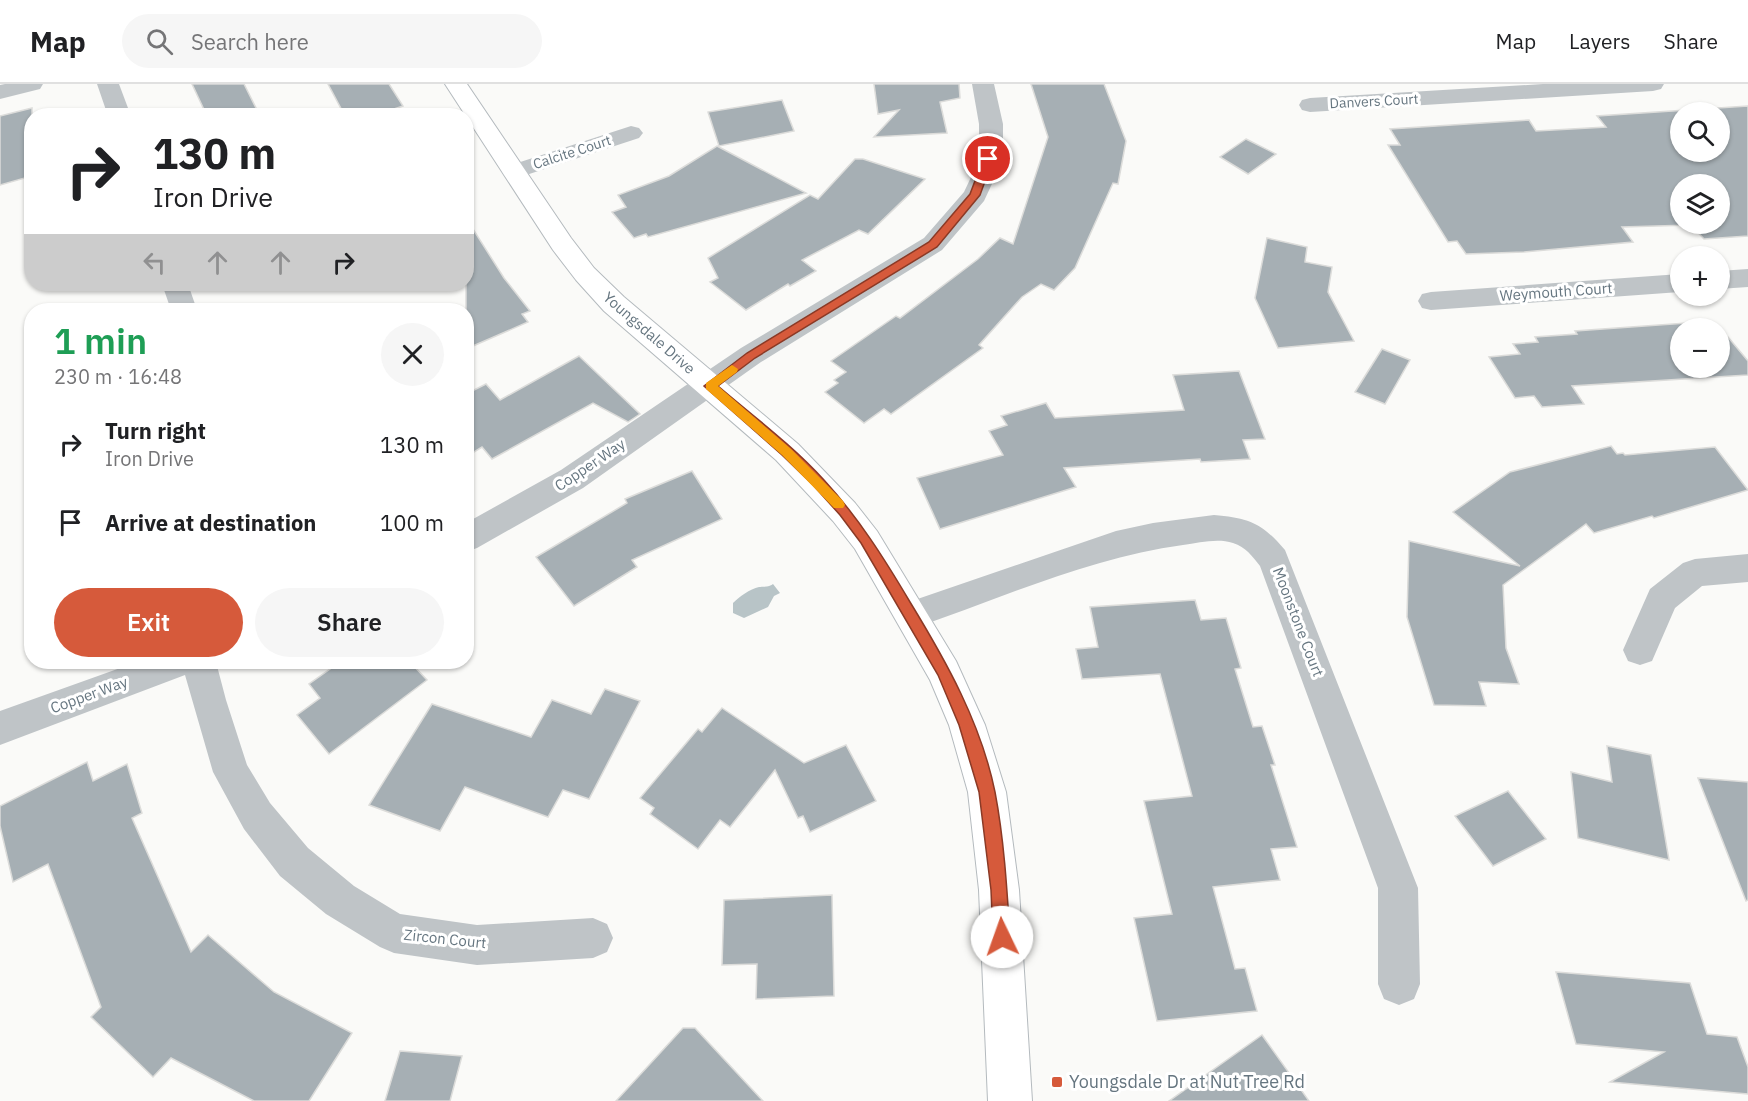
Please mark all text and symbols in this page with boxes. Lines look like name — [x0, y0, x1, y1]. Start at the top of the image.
search box — [122, 14, 542, 68]
text: Map — [30, 23, 86, 60]
icon: search — [143, 25, 176, 58]
text: Search here — [191, 27, 309, 56]
text: Map — [1496, 27, 1536, 55]
text: Layers — [1569, 27, 1631, 55]
text: Share — [1664, 27, 1718, 55]
street label: Danvers Court — [1329, 90, 1419, 112]
map controls — [1670, 102, 1730, 378]
button: search — [1670, 102, 1730, 162]
text: 130 m — [153, 126, 276, 181]
street label: Calcite Court — [531, 131, 613, 173]
icon: right — [54, 132, 132, 210]
pin — [962, 133, 1013, 184]
icon: arrive — [971, 142, 1004, 175]
button: layers — [1670, 174, 1730, 234]
text: Iron Drive — [153, 179, 273, 214]
icon: left — [138, 246, 171, 279]
icon: ahead — [201, 246, 234, 279]
icon: ahead — [264, 246, 297, 279]
icon: right — [327, 246, 360, 279]
button: + — [1670, 246, 1730, 306]
street label: Weymouth Court — [1499, 278, 1613, 305]
street label: Youngsdale Drive — [599, 287, 699, 378]
text: 1 min — [54, 317, 147, 364]
button: − — [1670, 318, 1730, 378]
button: close — [381, 323, 444, 386]
text: 230 m · 16:48 — [54, 363, 182, 390]
text: Turn right — [105, 416, 206, 445]
icon: right — [54, 428, 87, 461]
text: 130 m — [380, 430, 444, 459]
street label: Copper Way — [551, 434, 629, 495]
text: Iron Drive — [105, 445, 194, 472]
icon: arrive — [54, 506, 87, 539]
text: Arrive at destination — [105, 508, 316, 537]
text: 100 m — [380, 508, 444, 537]
street label: Moonstone Court — [1269, 564, 1328, 679]
button: Exit — [54, 588, 243, 657]
button: Share — [255, 588, 444, 657]
street label: Copper Way — [48, 672, 131, 717]
position arrow — [970, 905, 1034, 969]
street label: Zircon Court — [403, 925, 487, 952]
place label: Youngsdale Dr at Nut Tree Rd — [1069, 1070, 1305, 1093]
marker: Youngsdale Dr at Nut Tree Rd — [1050, 1075, 1064, 1089]

